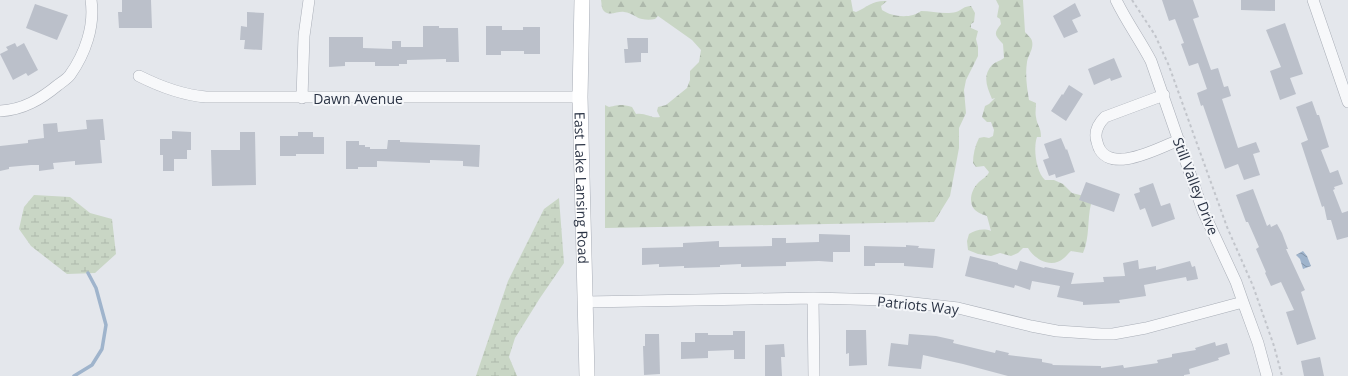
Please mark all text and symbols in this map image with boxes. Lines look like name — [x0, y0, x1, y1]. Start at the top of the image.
street label: Dawn Avenue — [313, 89, 403, 108]
street label: East Lake Lansing Road — [571, 112, 594, 264]
street label: Still Valley Drive — [1169, 135, 1223, 238]
street label: Patriots Way — [876, 291, 961, 319]

